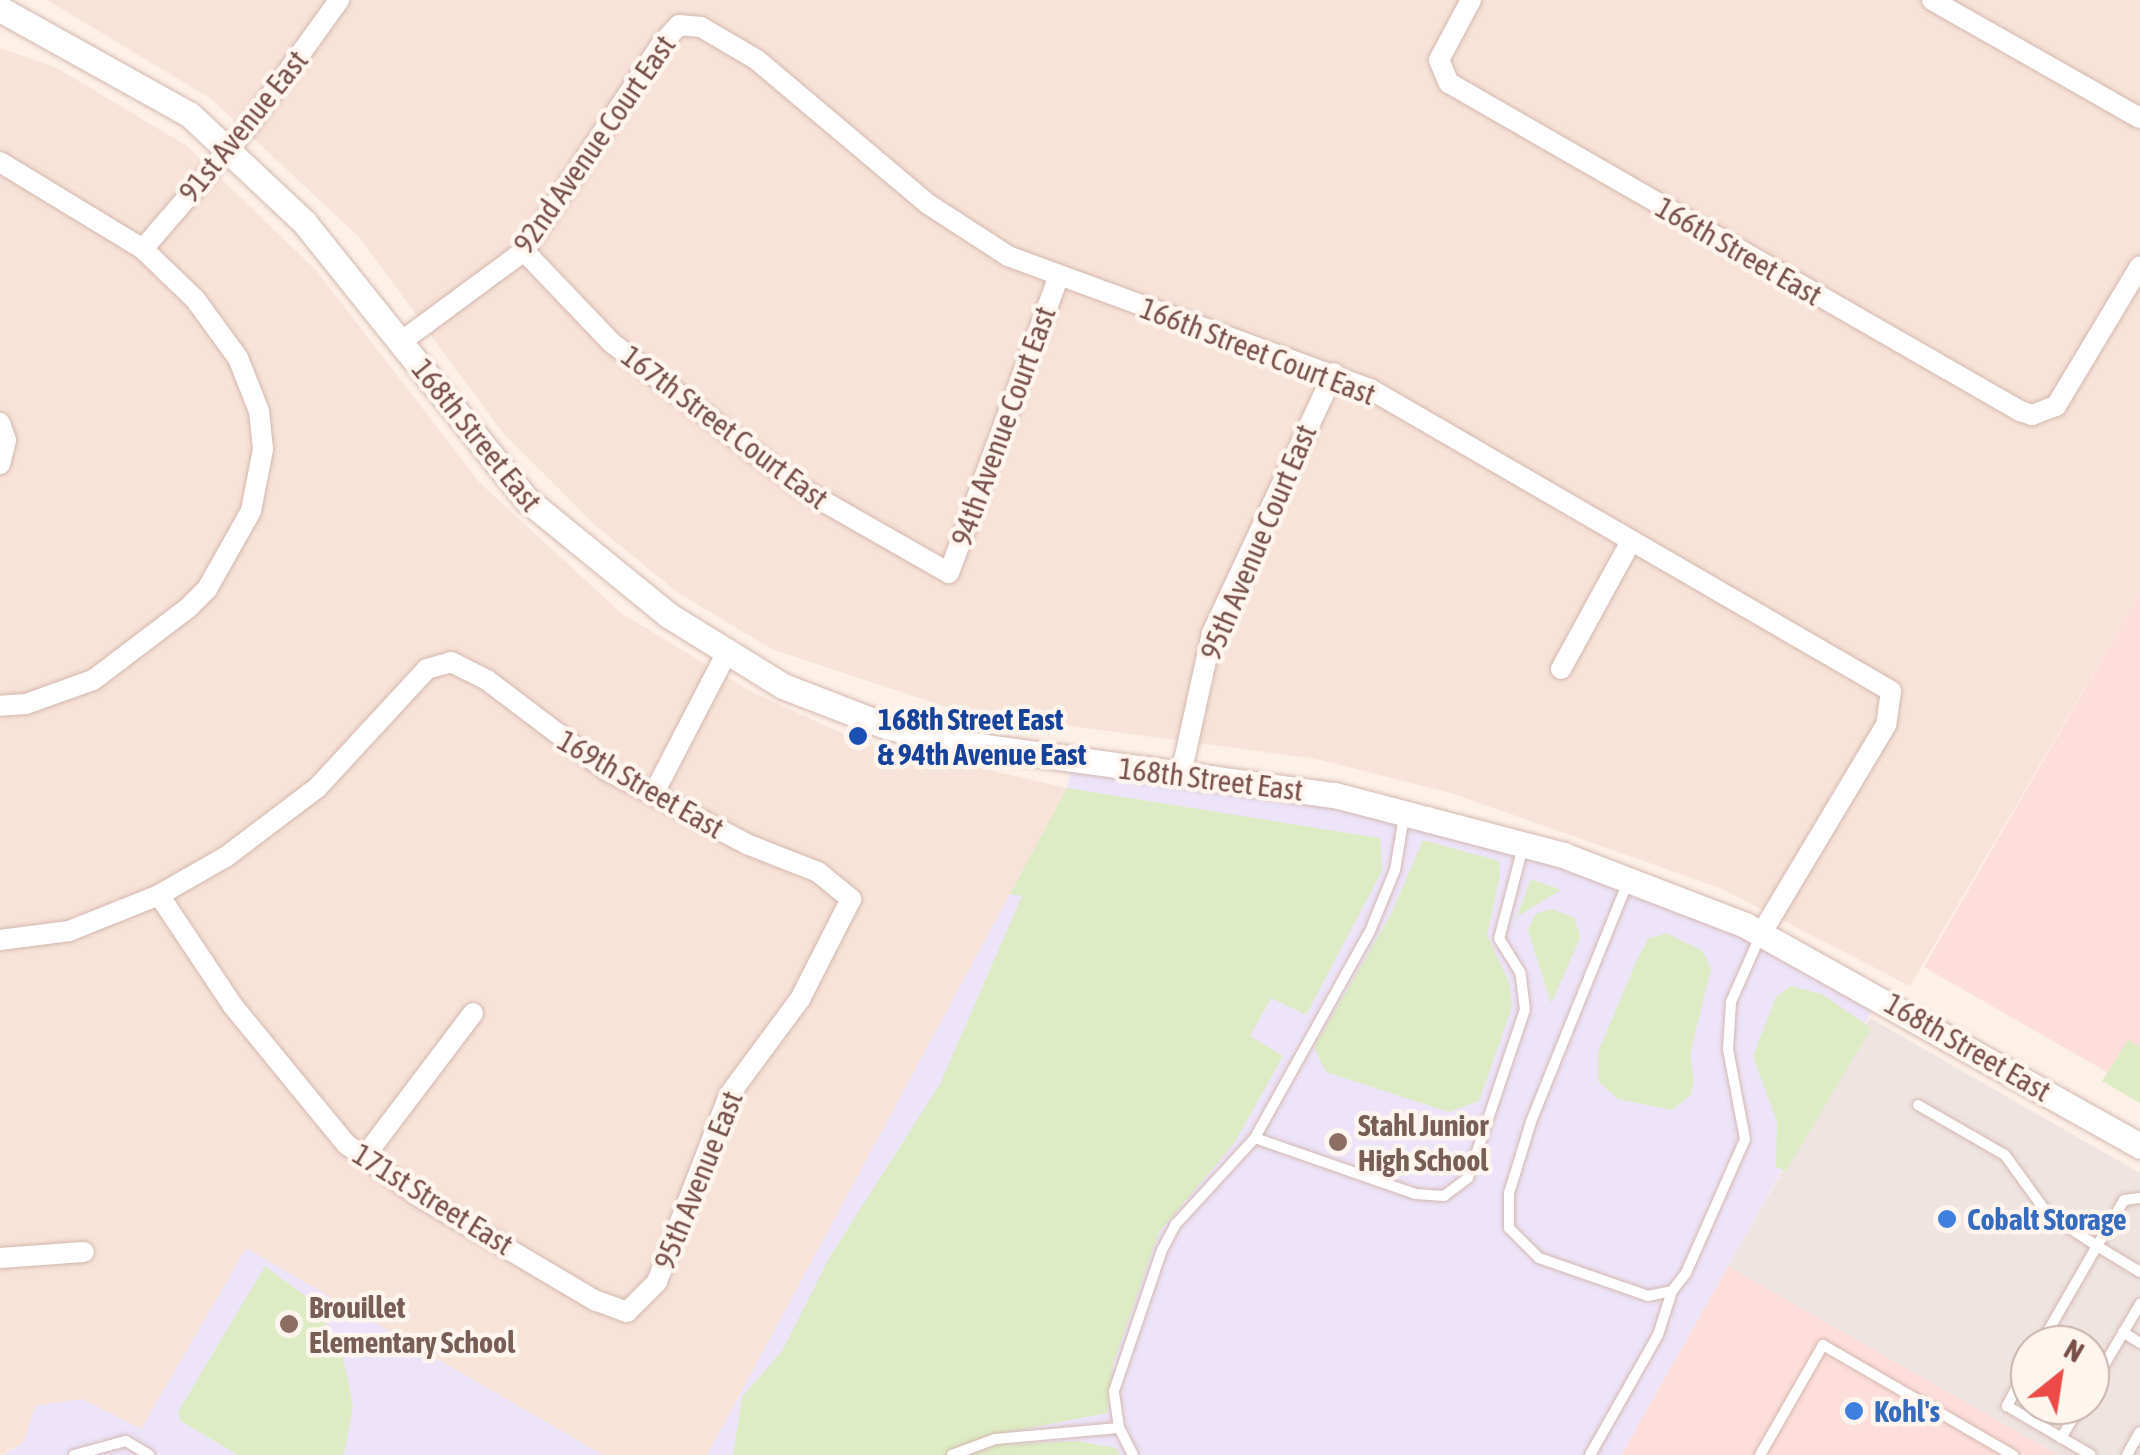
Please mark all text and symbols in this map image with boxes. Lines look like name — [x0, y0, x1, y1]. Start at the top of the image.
street label: 92nd Avenue Court East — [505, 28, 683, 260]
street label: 91st Avenue East — [171, 43, 315, 209]
street label: 166th Street East — [1650, 189, 1828, 313]
street label: 166th Street Court East — [1135, 290, 1381, 412]
street label: 94th Avenue Court East — [943, 301, 1063, 551]
street label: 167th Street Court East — [615, 338, 835, 516]
street label: 168th Street East — [405, 352, 549, 518]
street label: 95th Avenue Court East — [1192, 419, 1324, 665]
place label: 168th Street East & 94th Avenue East — [878, 701, 1086, 772]
street label: 169th Street East — [552, 722, 730, 846]
marker: 168th Street East & 94th Avenue East — [847, 725, 869, 747]
street label: 168th Street East — [1117, 750, 1305, 808]
street label: 168th Street East — [1879, 985, 2057, 1109]
street label: 95th Avenue East — [646, 1086, 750, 1274]
place label: Stahl Junior High School — [1358, 1107, 1488, 1178]
marker: Stahl Junior High School — [1327, 1131, 1349, 1153]
street label: 171st Street East — [346, 1136, 520, 1262]
place label: Cobalt Storage — [1967, 1201, 2127, 1237]
marker: Cobalt Storage — [1936, 1208, 1958, 1230]
place label: Brouillet Elementary School — [309, 1289, 515, 1360]
marker: Brouillet Elementary School — [278, 1313, 300, 1335]
north arrow — [2010, 1325, 2110, 1425]
text: N — [2059, 1333, 2089, 1369]
place label: Kohl's — [1874, 1393, 1940, 1429]
marker: Kohl's — [1843, 1400, 1865, 1422]

